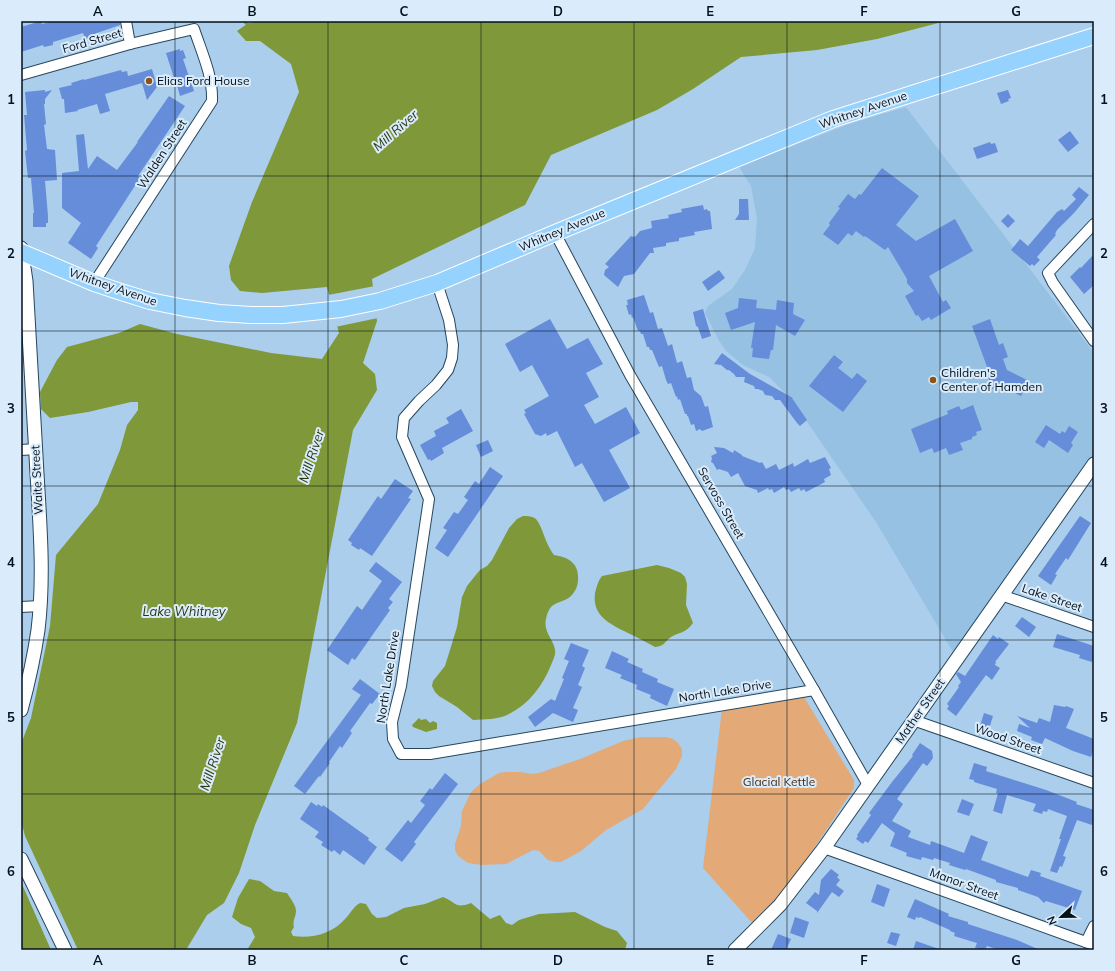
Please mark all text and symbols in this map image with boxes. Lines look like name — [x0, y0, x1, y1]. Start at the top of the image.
text: A — [93, 3, 103, 19]
text: B — [248, 3, 257, 19]
text: C — [400, 3, 409, 19]
text: D — [553, 3, 563, 19]
text: E — [706, 3, 714, 19]
text: F — [860, 3, 868, 19]
text: G — [1011, 3, 1021, 19]
street label: Ford Street — [60, 25, 123, 56]
place label: Elias Ford House — [157, 73, 249, 88]
marker: Elias Ford House — [144, 76, 154, 86]
street label: Whitney Avenue — [817, 87, 909, 132]
text: 1 — [7, 91, 15, 107]
text: 1 — [1100, 91, 1108, 107]
water label: Mill River — [369, 105, 422, 154]
street label: Walden Street — [134, 116, 190, 191]
street label: Whitney Avenue — [516, 205, 607, 254]
text: 2 — [7, 245, 15, 261]
text: 2 — [1100, 245, 1108, 261]
street label: Whitney Avenue — [67, 264, 159, 309]
place label: Children's Center of Hamden — [941, 365, 1042, 394]
marker: Children's Center of Hamden — [928, 375, 938, 385]
text: 3 — [7, 400, 15, 416]
text: 3 — [1100, 400, 1108, 416]
water label: Mill River — [295, 426, 327, 484]
street label: Waite Street — [27, 445, 46, 515]
street label: Servoss Street — [695, 464, 748, 541]
text: 4 — [7, 554, 15, 570]
text: 4 — [1100, 554, 1108, 570]
street label: Lake Street — [1020, 580, 1084, 615]
water label: Lake Whitney — [142, 603, 227, 619]
street label: North Lake Drive — [373, 630, 402, 724]
street label: Mather Street — [892, 675, 948, 746]
street label: North Lake Drive — [678, 676, 772, 705]
text: 5 — [7, 709, 15, 725]
text: 5 — [1100, 709, 1108, 725]
street label: Wood Street — [973, 720, 1044, 757]
water label: Mill River — [196, 734, 228, 792]
park label: Glacial Kettle — [743, 774, 815, 789]
text: 6 — [7, 863, 15, 879]
text: 6 — [1100, 863, 1108, 879]
street label: Manor Street — [928, 864, 1001, 903]
north arrow — [1041, 897, 1081, 937]
text: N — [1044, 914, 1060, 927]
text: A — [93, 952, 103, 968]
text: B — [248, 952, 257, 968]
text: C — [400, 952, 409, 968]
text: D — [553, 952, 563, 968]
text: E — [706, 952, 714, 968]
text: F — [860, 952, 868, 968]
text: G — [1011, 952, 1021, 968]

